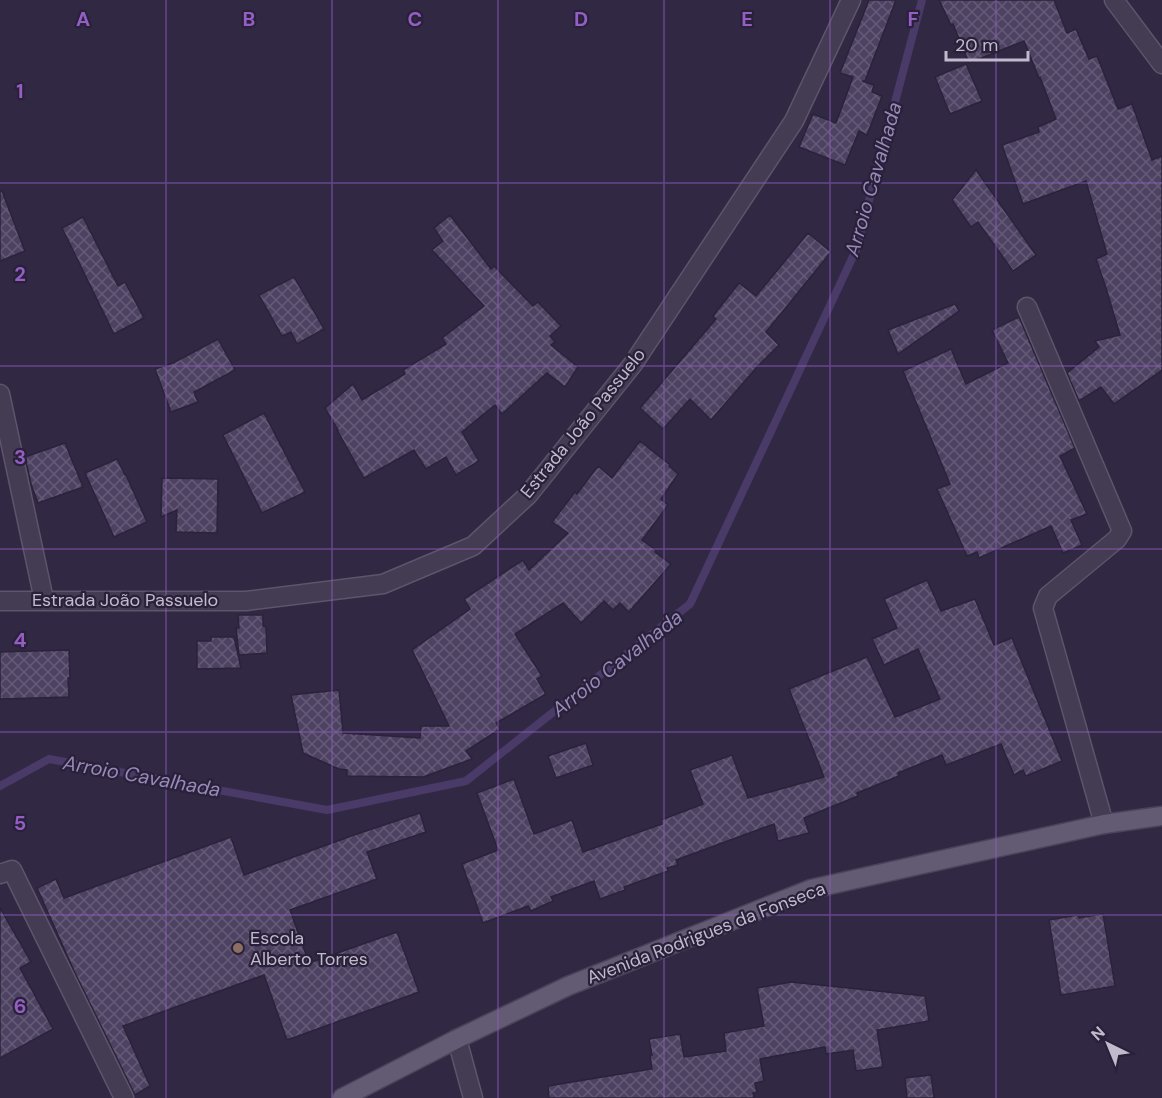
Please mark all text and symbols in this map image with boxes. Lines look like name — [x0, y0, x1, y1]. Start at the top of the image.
text: A — [76, 6, 90, 32]
text: B — [243, 6, 255, 32]
text: C — [408, 6, 422, 32]
text: D — [574, 6, 588, 32]
text: E — [741, 6, 753, 32]
text: F — [907, 6, 919, 32]
scale bar — [946, 24, 1028, 62]
text: 20 m — [955, 33, 998, 57]
text: 1 — [16, 78, 24, 104]
water label: Arroio Cavalhada — [838, 99, 907, 260]
text: 2 — [14, 261, 26, 287]
street label: Estrada João Passuelo — [515, 343, 651, 503]
text: 3 — [14, 444, 26, 470]
street label: Estrada João Passuelo — [32, 588, 218, 612]
water label: Arroio Cavalhada — [545, 604, 688, 723]
text: 4 — [14, 627, 27, 653]
water label: Arroio Cavalhada — [60, 749, 223, 803]
text: 5 — [14, 810, 26, 836]
street label: Avenida Rodrigues da Fonseca — [583, 876, 829, 990]
place label: Escola Alberto Torres — [250, 926, 368, 971]
marker: Escola Alberto Torres — [231, 941, 245, 955]
text: 6 — [14, 993, 26, 1019]
north arrow — [1078, 1014, 1138, 1074]
text: N — [1087, 1022, 1110, 1045]

